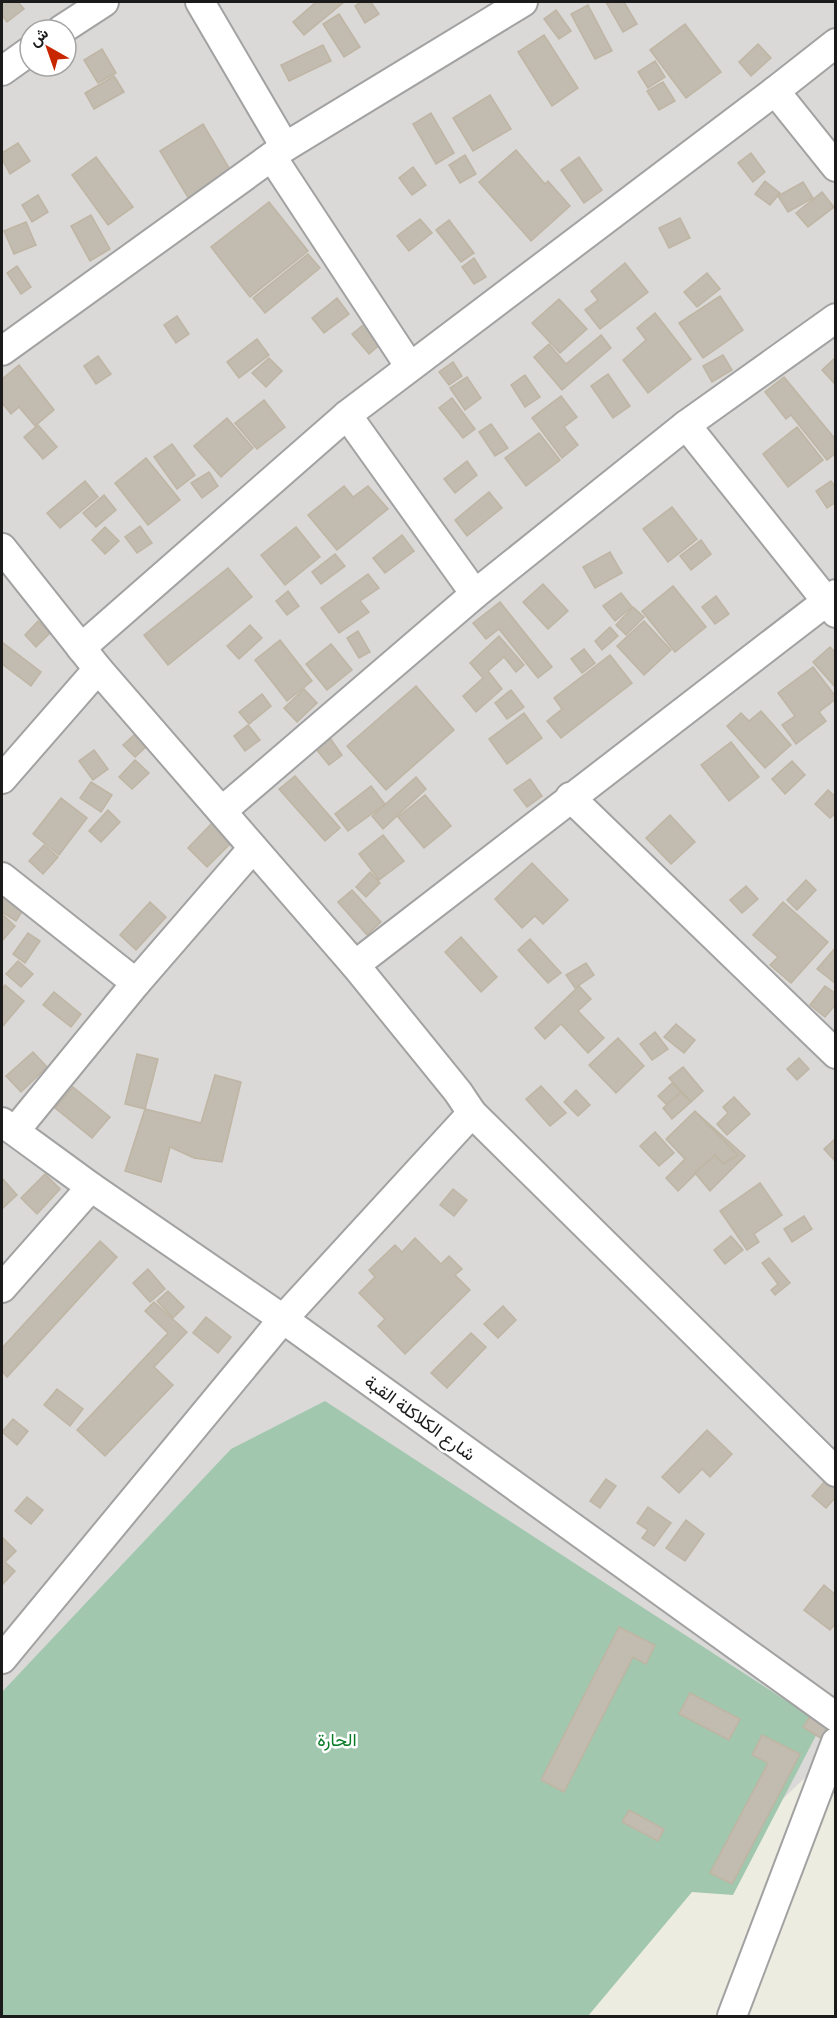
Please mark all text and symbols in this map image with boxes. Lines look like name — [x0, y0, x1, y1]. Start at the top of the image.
north arrow — [18, 18, 78, 78]
text: ش — [25, 23, 52, 50]
street label: شارع الكلاكلة القبة — [360, 1370, 480, 1466]
park label: الحارة — [317, 1729, 357, 1751]

